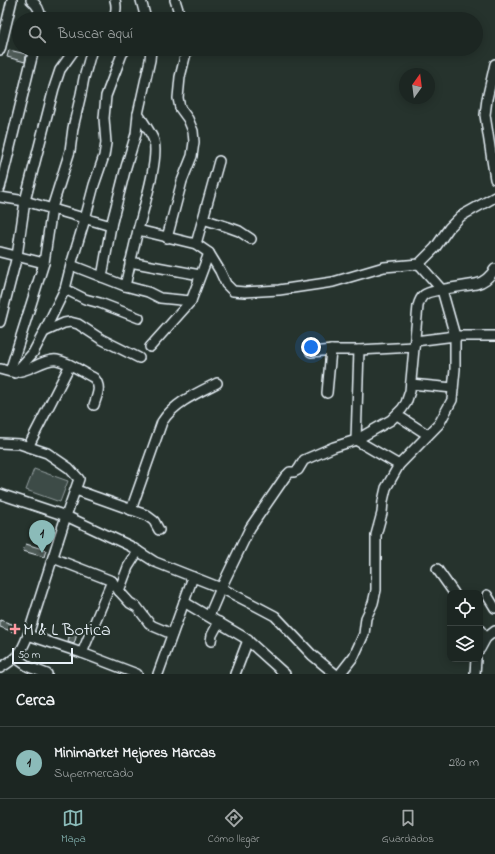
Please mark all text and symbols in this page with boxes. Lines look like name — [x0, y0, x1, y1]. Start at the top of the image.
search box — [12, 12, 483, 56]
icon: search — [26, 23, 48, 45]
text: Buscar aquí — [58, 23, 133, 45]
north arrow — [399, 68, 435, 104]
your location — [301, 337, 321, 357]
pin: 1 — [29, 520, 55, 553]
map controls — [447, 590, 483, 662]
button: locate — [447, 590, 483, 626]
place label: M & L Botica — [23, 618, 111, 644]
marker: M & L Botica — [10, 624, 20, 634]
button: layers — [447, 626, 483, 662]
scale bar — [12, 646, 73, 665]
text: 50 m — [18, 647, 40, 663]
text: Cerca — [16, 688, 55, 713]
text: Minimarket Mejores Marcas — [54, 742, 216, 764]
text: 1 — [27, 753, 31, 772]
text: 280 m — [449, 753, 479, 772]
text: Supermercado — [54, 764, 133, 783]
tab: Mapa — [61, 807, 86, 847]
tab: Cómo llegar — [208, 807, 260, 847]
tab: Guardados — [382, 807, 434, 847]

